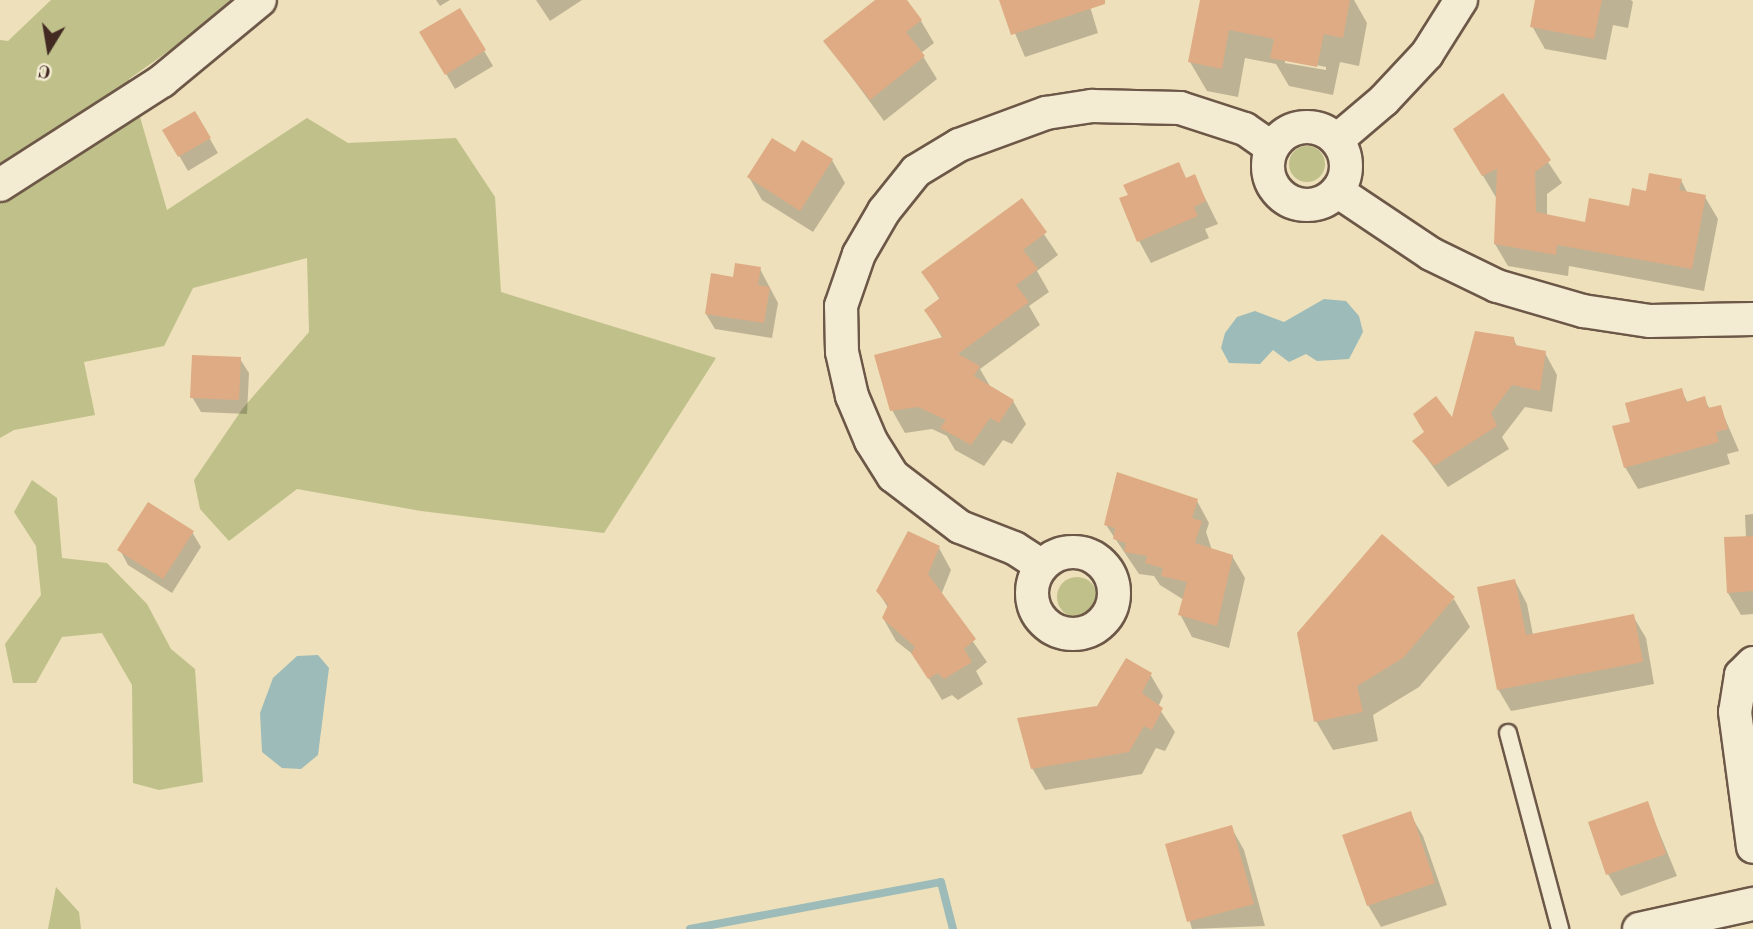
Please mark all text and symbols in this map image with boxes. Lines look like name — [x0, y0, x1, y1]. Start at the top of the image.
north arrow — [14, 14, 84, 84]
text: С — [37, 60, 53, 81]

